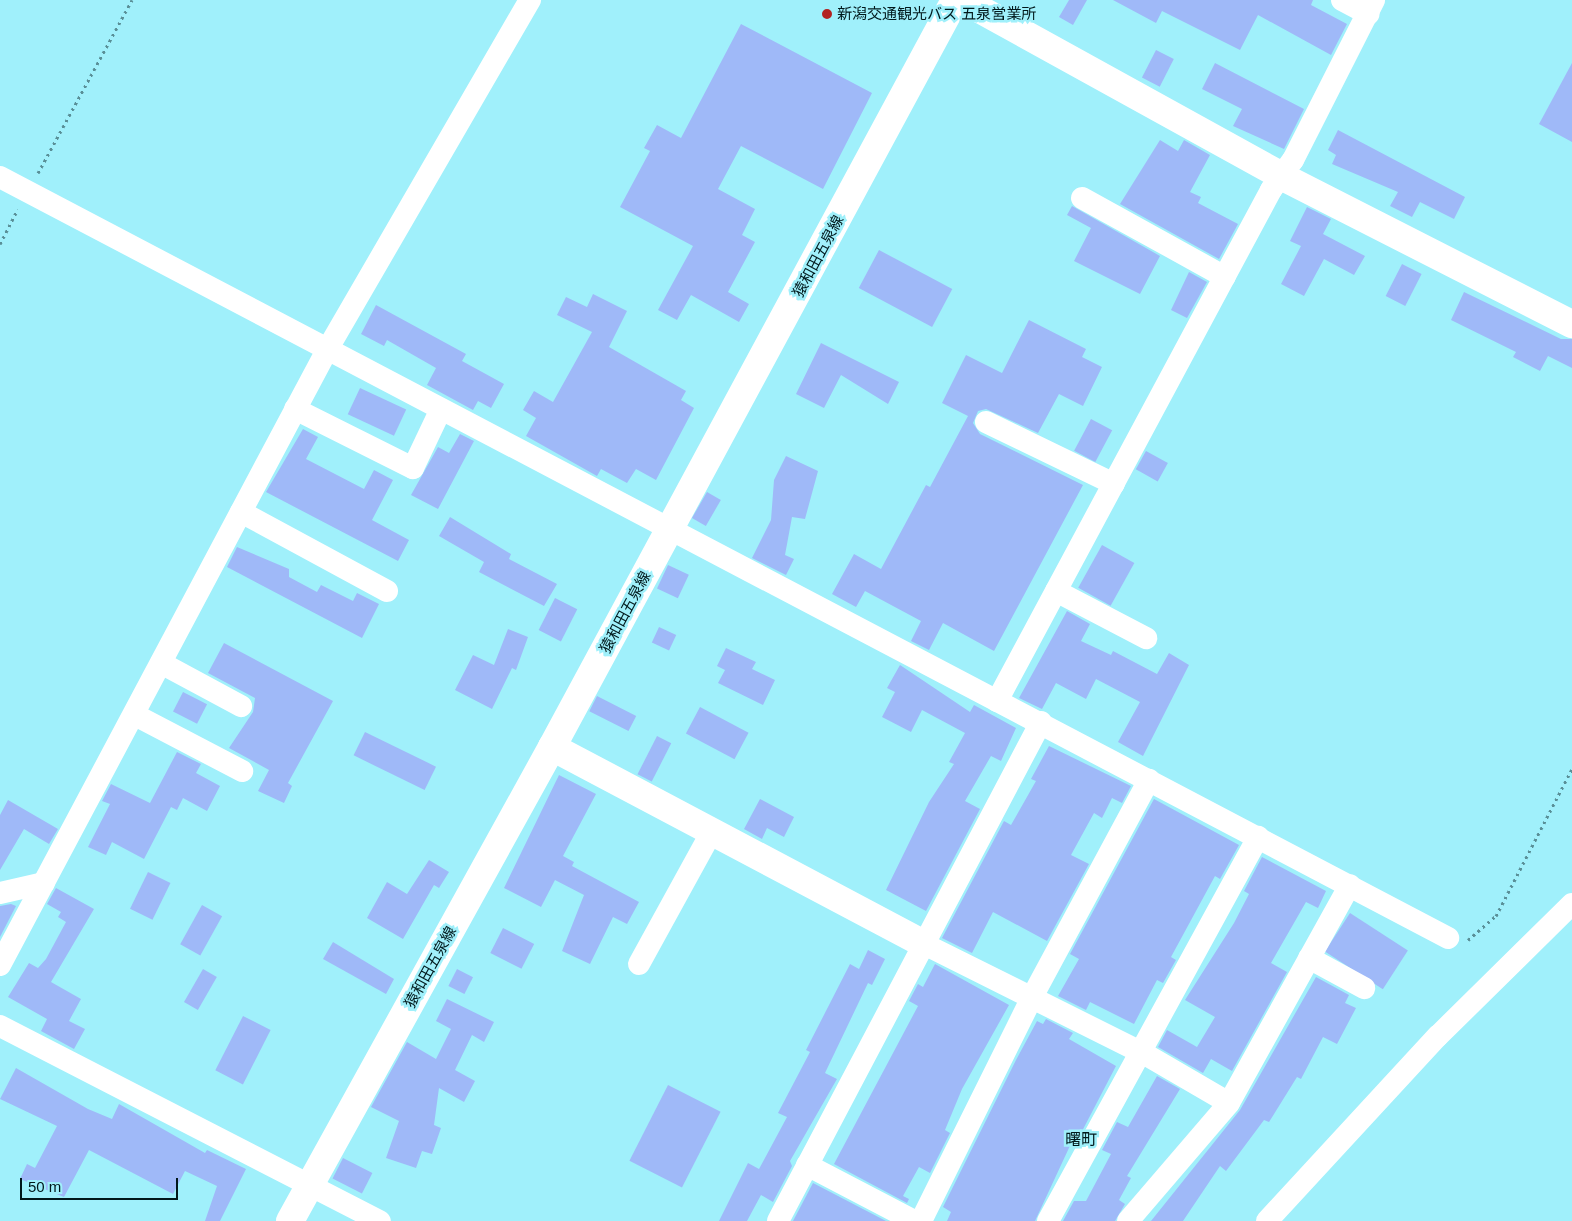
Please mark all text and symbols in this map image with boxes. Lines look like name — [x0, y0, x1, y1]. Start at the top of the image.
place label: 新潟交通観光バス 五泉営業所 — [837, 5, 1036, 23]
marker: 新潟交通観光バス 五泉営業所 — [821, 8, 833, 20]
street label: 猿和田五泉線 — [789, 212, 847, 300]
street label: 猿和田五泉線 — [596, 568, 654, 656]
street label: 猿和田五泉線 — [400, 923, 460, 1011]
district label: 曙町 — [1065, 1130, 1097, 1150]
scale bar — [22, 1168, 180, 1200]
text: 50 m — [28, 1178, 61, 1195]

